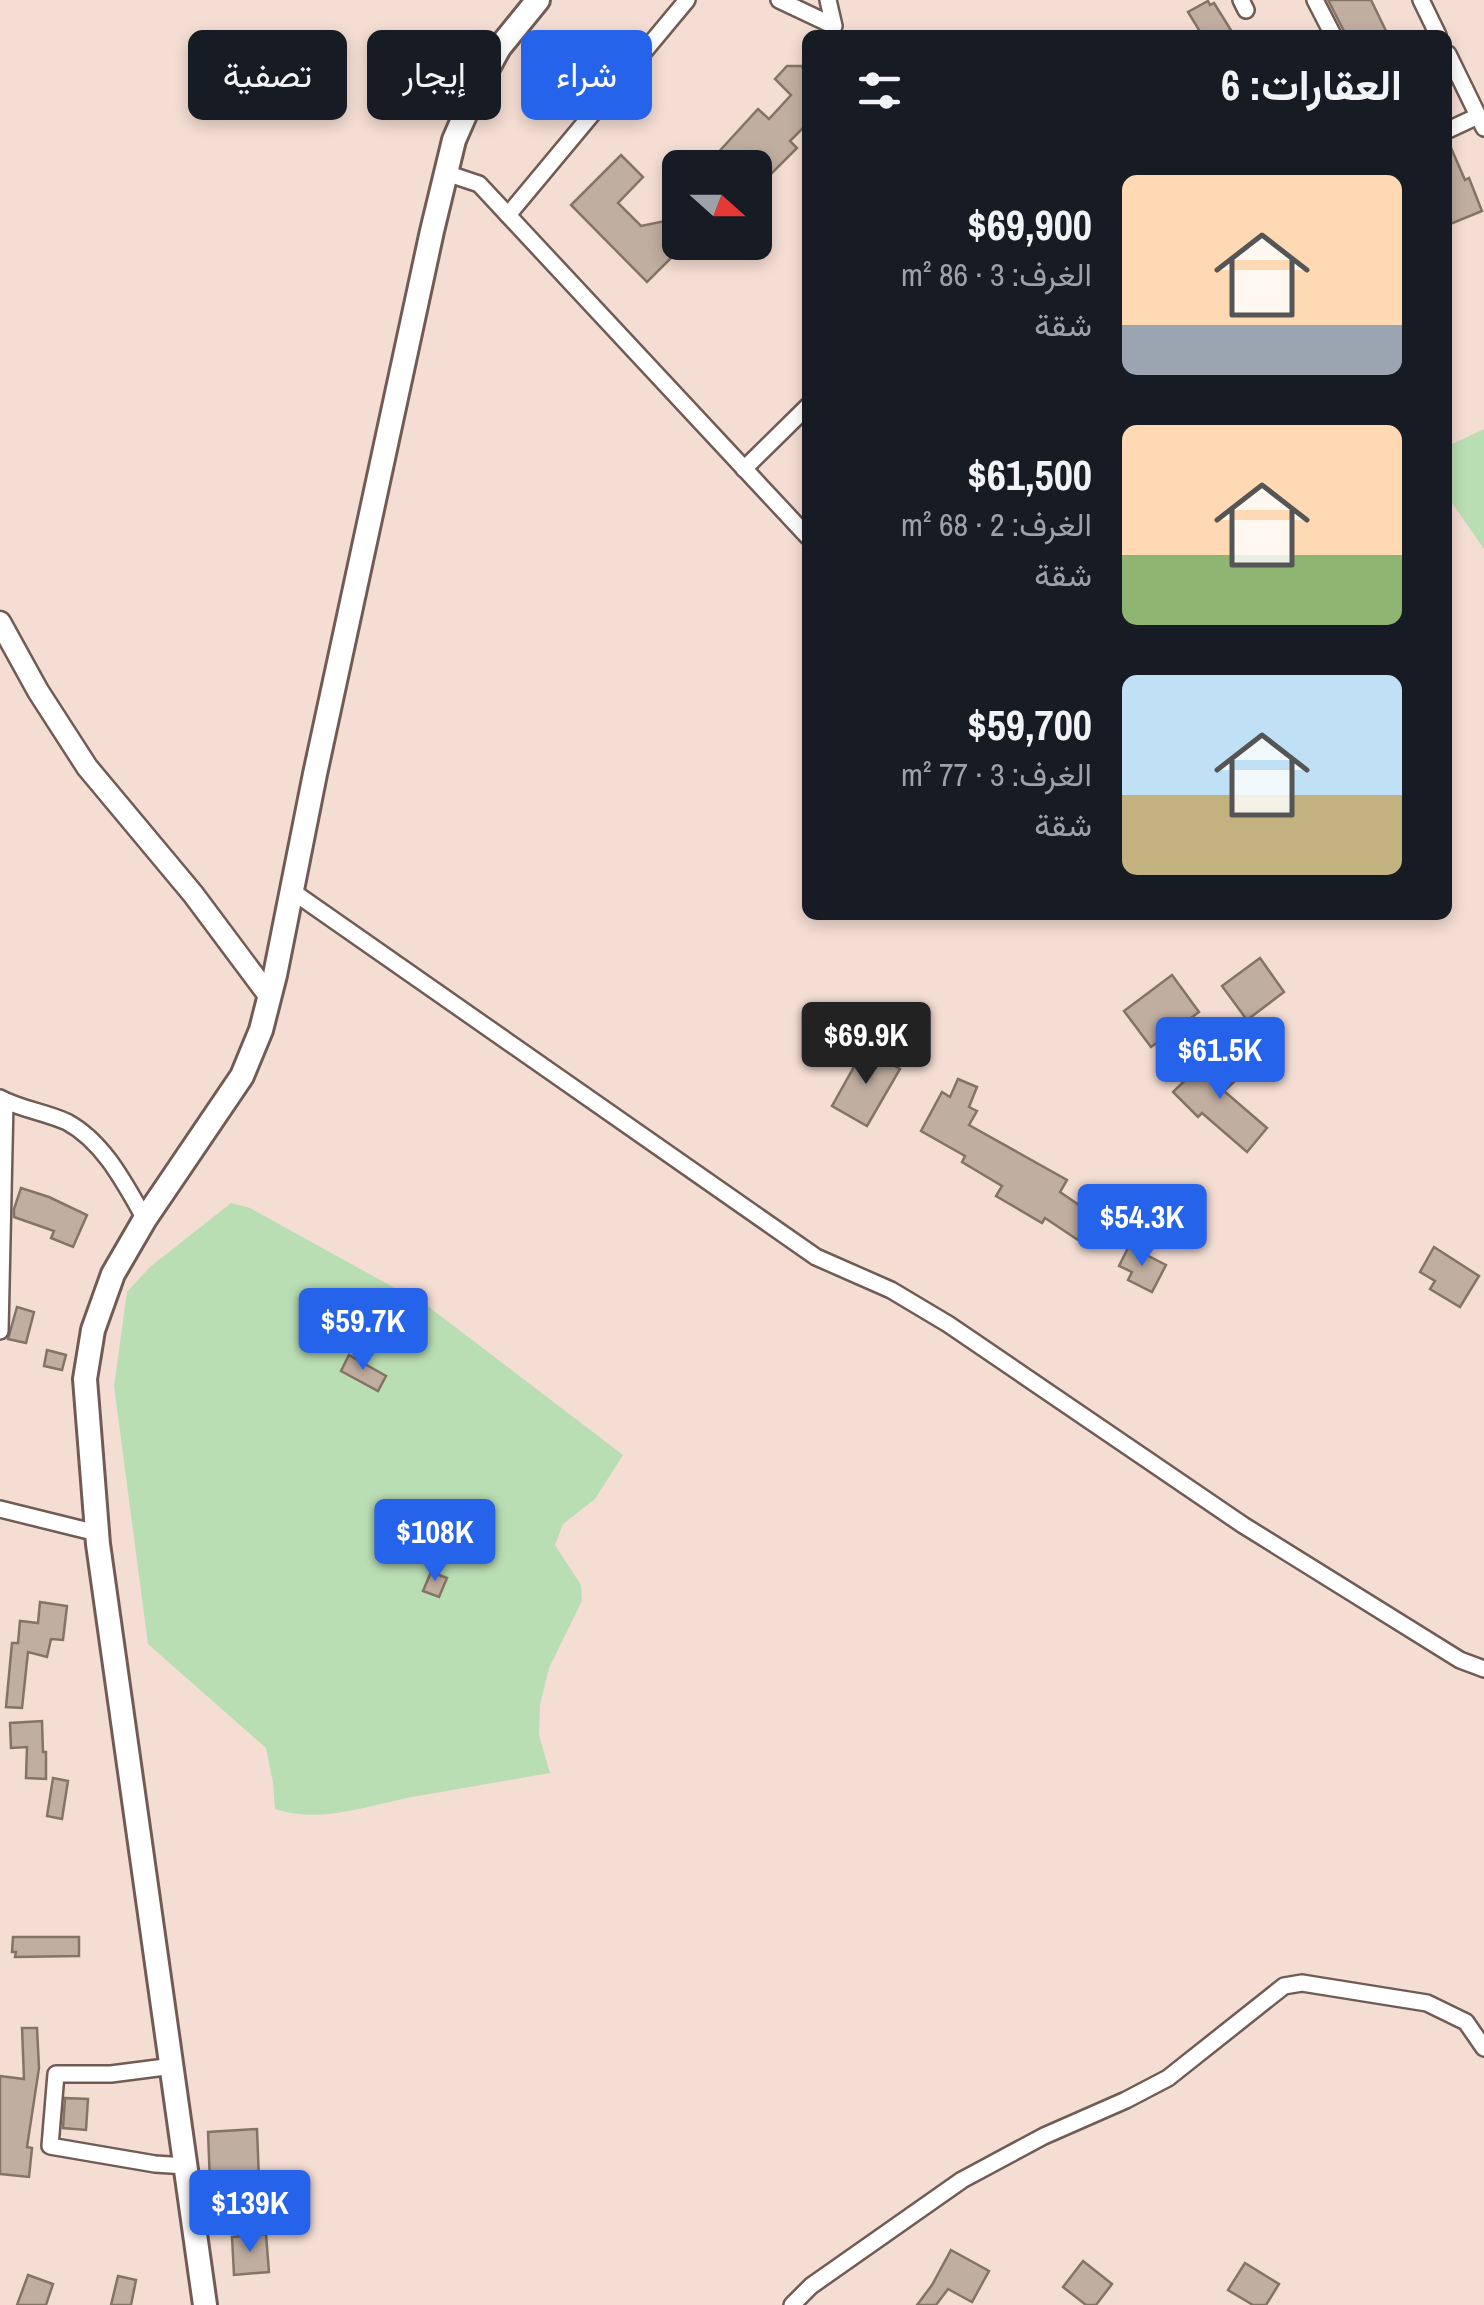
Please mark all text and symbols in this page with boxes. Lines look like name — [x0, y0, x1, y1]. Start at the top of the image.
chip: تصفية — [188, 30, 347, 120]
chip: إيجار — [367, 30, 501, 120]
chip: شراء — [521, 30, 652, 120]
text: العقارات: 6 — [1221, 57, 1402, 113]
icon: filters — [852, 63, 907, 118]
north arrow — [662, 150, 772, 260]
map controls — [662, 150, 772, 260]
text: $69,900 — [968, 197, 1092, 253]
icon: home — [1202, 215, 1322, 335]
text: الغرف: 3 · 86 m² — [901, 253, 1092, 296]
text: شقة — [1034, 303, 1092, 346]
text: $61,500 — [968, 447, 1092, 503]
icon: home — [1202, 465, 1322, 585]
text: الغرف: 2 · 68 m² — [901, 503, 1092, 546]
text: شقة — [1034, 553, 1092, 596]
text: $59,700 — [968, 697, 1092, 753]
icon: home — [1202, 715, 1322, 835]
text: الغرف: 3 · 77 m² — [901, 753, 1092, 796]
text: شقة — [1034, 803, 1092, 846]
pin: $69.9K — [785, 1002, 947, 1087]
text: $69.9K — [824, 1013, 908, 1056]
pin: $61.5K — [1139, 1017, 1301, 1102]
text: $61.5K — [1178, 1028, 1262, 1071]
pin: $54.3K — [1061, 1184, 1223, 1269]
text: $54.3K — [1100, 1195, 1184, 1238]
pin: $59.7K — [282, 1288, 444, 1373]
text: $59.7K — [321, 1299, 405, 1342]
pin: $108K — [365, 1499, 505, 1584]
text: $108K — [396, 1510, 474, 1553]
pin: $139K — [180, 2170, 320, 2255]
text: $139K — [211, 2181, 289, 2224]

